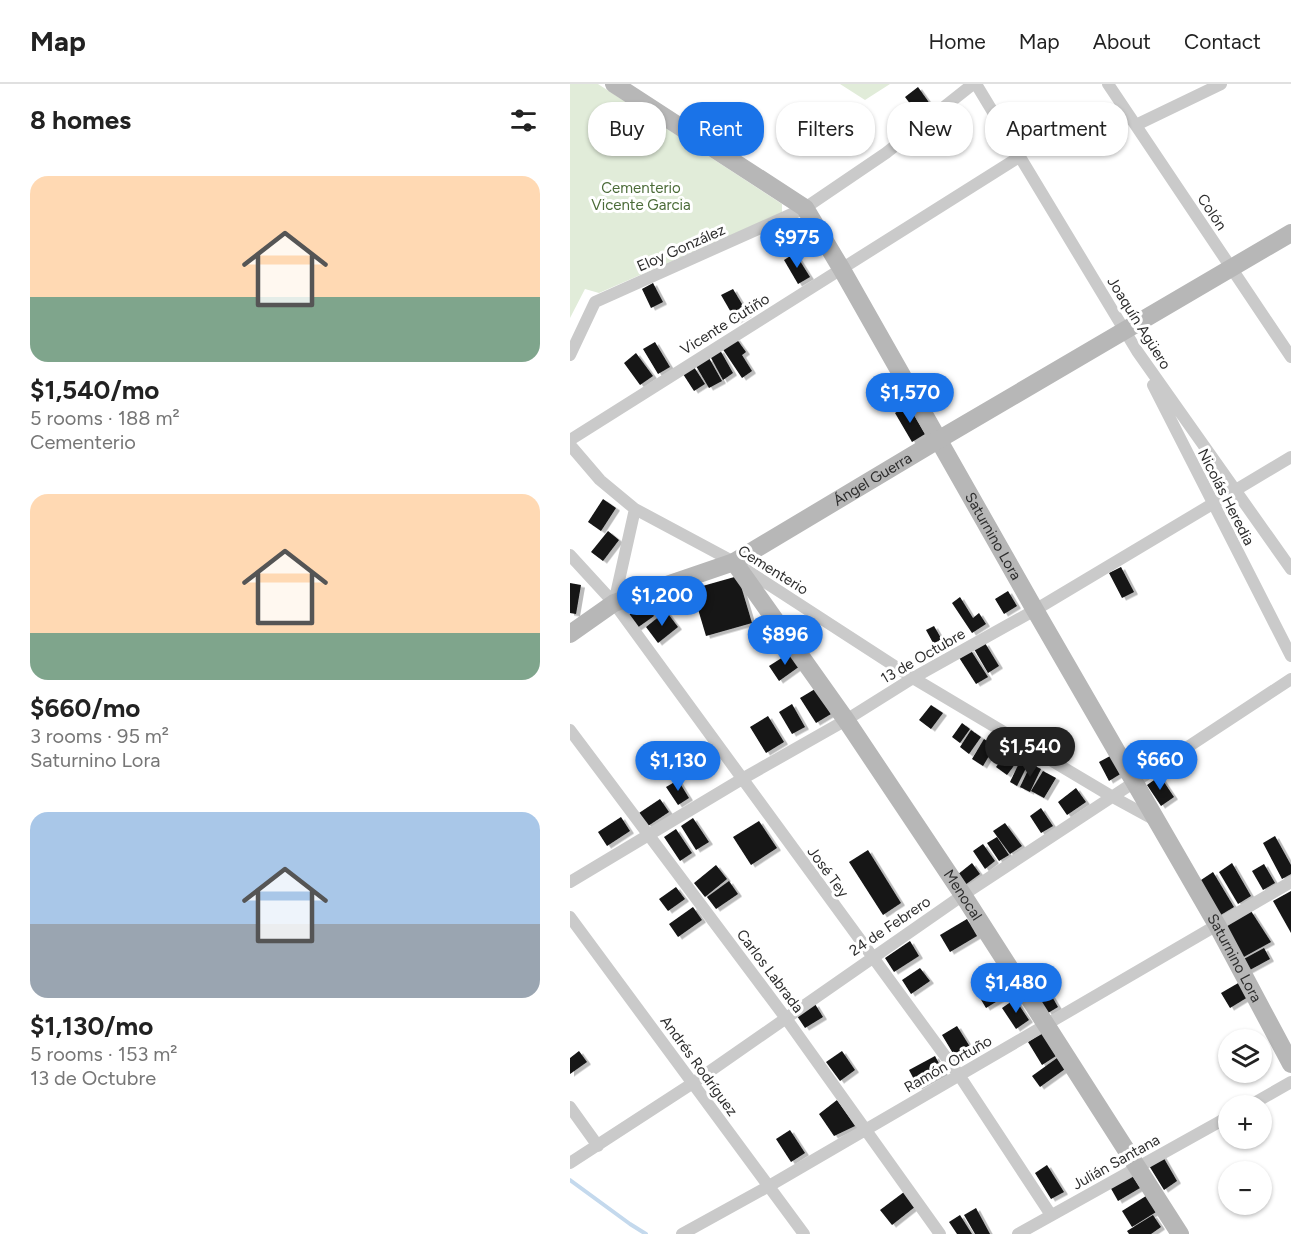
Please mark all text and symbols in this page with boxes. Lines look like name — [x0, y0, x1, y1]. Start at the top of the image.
text: Map — [30, 24, 86, 58]
text: Home — [929, 29, 986, 54]
text: Map — [1019, 29, 1060, 54]
text: About — [1093, 29, 1151, 54]
text: Contact — [1184, 29, 1261, 54]
chip: Buy — [588, 102, 666, 156]
chip: Rent — [678, 102, 764, 156]
chip: Filters — [776, 102, 875, 156]
chip: New — [887, 102, 973, 156]
chip: Apartment — [985, 102, 1128, 156]
text: 8 homes — [30, 104, 131, 136]
icon: filters — [507, 104, 540, 137]
park label: Cementerio Vicente Garcia — [591, 179, 691, 214]
street label: Colón — [1193, 190, 1231, 234]
icon: home — [231, 215, 339, 323]
pin: $975 — [761, 218, 833, 269]
street label: Eloy González — [634, 221, 728, 275]
text: $975 — [774, 225, 820, 249]
street label: Joaquín Agüero — [1103, 273, 1175, 373]
street label: Vicente Cutiño — [677, 289, 773, 359]
pin: $1,570 — [861, 373, 959, 424]
text: $1,540/mo — [30, 374, 159, 406]
text: $1,570 — [880, 380, 940, 404]
text: 5 rooms · 188 m² — [30, 406, 180, 430]
text: Cementerio — [30, 430, 136, 454]
street label: Nicolás Heredia — [1194, 446, 1258, 548]
street label: Ángel Guerra — [830, 449, 915, 510]
street label: Saturnino Lora — [961, 489, 1025, 583]
icon: home — [231, 533, 339, 641]
street label: Cementerio — [735, 541, 812, 599]
pin: $1,200 — [613, 576, 711, 627]
text: $1,200 — [631, 583, 693, 607]
pin: $896 — [749, 615, 821, 666]
text: $896 — [762, 622, 808, 646]
street label: 13 de Octubre — [878, 625, 968, 687]
text: $660/mo — [30, 692, 140, 724]
text: 3 rooms · 95 m² — [30, 724, 169, 748]
pin: $1,540 — [981, 727, 1079, 778]
text: $1,540 — [999, 734, 1061, 758]
pin: $660 — [1124, 740, 1196, 791]
pin: $1,130 — [629, 741, 727, 792]
text: $660 — [1136, 747, 1184, 771]
text: Saturnino Lora — [30, 748, 160, 772]
text: $1,130 — [649, 748, 707, 772]
street label: José Tey — [804, 843, 853, 901]
icon: home — [231, 851, 339, 959]
street label: Menocal — [940, 866, 986, 924]
street label: 24 de Febrero — [846, 892, 934, 960]
street label: Saturnino Lora — [1203, 910, 1265, 1005]
street label: Carlos Labrada — [733, 926, 807, 1016]
pin: $1,480 — [967, 963, 1065, 1014]
text: $1,480 — [985, 970, 1047, 994]
text: $1,130/mo — [30, 1010, 153, 1042]
street label: Andrés Rodríguez — [657, 1012, 741, 1120]
map controls — [1218, 1029, 1272, 1215]
button: layers — [1218, 1029, 1272, 1083]
street label: Ramón Ortuño — [901, 1031, 995, 1096]
text: 5 rooms · 153 m² — [30, 1042, 178, 1066]
text: 13 de Octubre — [30, 1066, 156, 1090]
button: + — [1218, 1095, 1272, 1149]
street label: Julián Santana — [1069, 1131, 1163, 1193]
button: − — [1218, 1161, 1272, 1215]

